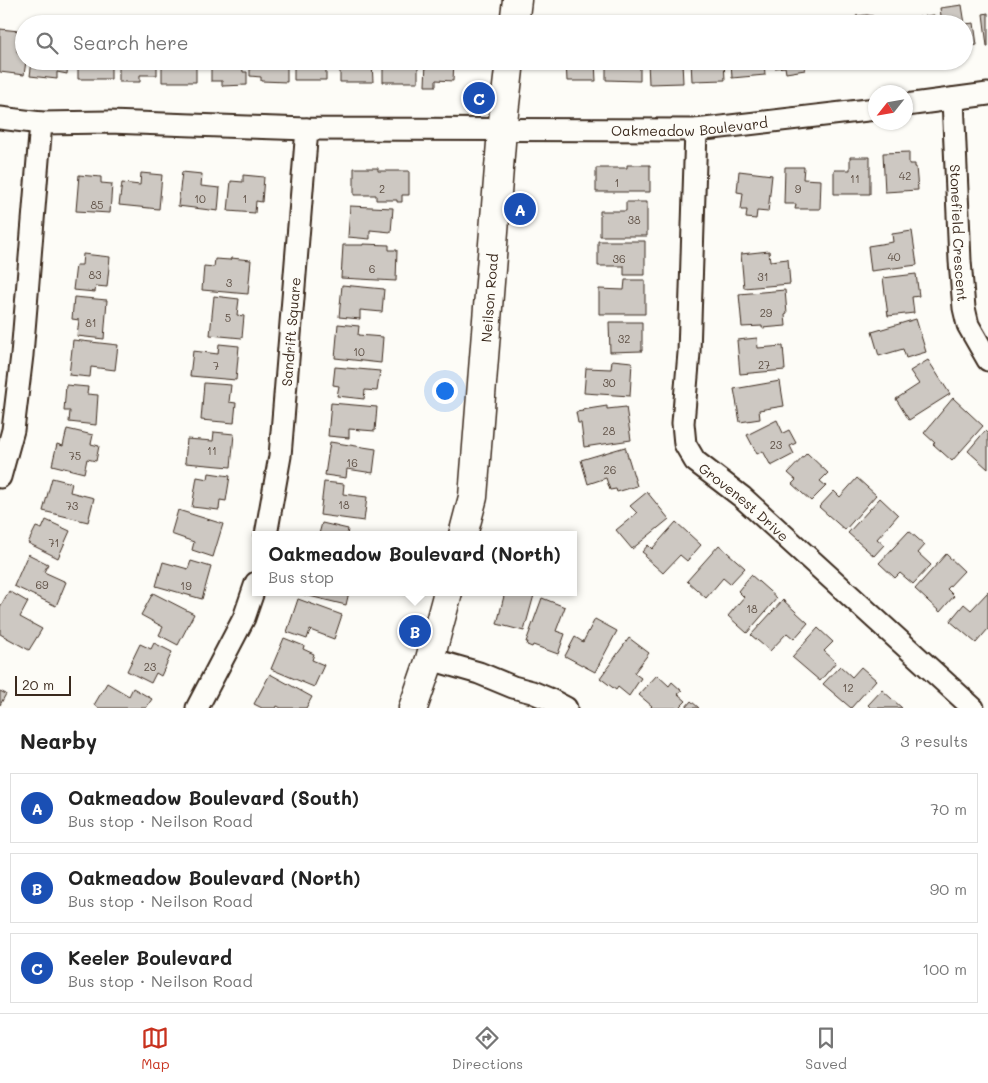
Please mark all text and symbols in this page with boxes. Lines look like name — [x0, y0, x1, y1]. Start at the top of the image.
search box — [15, 15, 973, 70]
icon: search — [33, 29, 61, 57]
text: Search here — [73, 30, 189, 55]
pin: C — [463, 79, 495, 117]
north arrow — [868, 85, 913, 130]
street label: Oakmeadow Boulevard — [611, 112, 769, 140]
street label: Stonefield Crescent — [946, 164, 973, 302]
house number: 42 — [899, 168, 911, 183]
house number: 11 — [850, 171, 860, 186]
house number: 1 — [615, 175, 619, 190]
house number: 2 — [379, 181, 385, 196]
house number: 9 — [795, 181, 802, 196]
pin: A — [504, 190, 536, 228]
house number: 10 — [194, 191, 206, 206]
house number: 1 — [243, 191, 247, 206]
house number: 85 — [90, 197, 104, 212]
house number: 38 — [627, 212, 641, 227]
house number: 40 — [887, 249, 901, 264]
house number: 36 — [612, 251, 626, 266]
street label: Neilson Road — [476, 253, 502, 343]
house number: 6 — [369, 261, 375, 276]
house number: 83 — [88, 267, 102, 282]
house number: 31 — [757, 269, 769, 284]
house number: 3 — [226, 275, 233, 290]
street label: Sandrift Square — [276, 276, 304, 387]
house number: 29 — [760, 305, 773, 320]
house number: 5 — [225, 310, 231, 325]
house number: 81 — [85, 315, 97, 330]
house number: 32 — [618, 331, 630, 346]
house number: 10 — [353, 344, 365, 359]
house number: 27 — [758, 357, 770, 372]
house number: 7 — [213, 358, 219, 373]
house number: 30 — [602, 375, 616, 390]
your location — [432, 378, 458, 404]
house number: 28 — [603, 423, 616, 438]
house number: 23 — [770, 437, 783, 452]
house number: 11 — [207, 443, 217, 458]
house number: 75 — [69, 448, 81, 463]
house number: 16 — [346, 455, 358, 470]
street label: Grovenest Drive — [695, 458, 793, 545]
house number: 26 — [604, 462, 616, 477]
house number: 18 — [338, 497, 350, 512]
house number: 73 — [66, 498, 79, 513]
popup — [252, 531, 577, 596]
house number: 71 — [48, 535, 60, 550]
text: Oakmeadow Boulevard (North) — [268, 541, 561, 566]
text: Bus stop — [268, 566, 334, 587]
house number: 69 — [35, 577, 49, 592]
house number: 19 — [180, 578, 192, 593]
house number: 18 — [746, 601, 758, 616]
pin: B — [399, 612, 431, 650]
house number: 23 — [144, 659, 157, 674]
scale bar — [15, 673, 71, 696]
text: 20 m — [22, 675, 54, 694]
house number: 12 — [842, 680, 854, 695]
text: Nearby — [20, 727, 97, 754]
text: 3 results — [900, 730, 968, 751]
text: Oakmeadow Boulevard (South) — [68, 785, 359, 810]
text: A — [31, 798, 43, 819]
text: 70 m — [930, 798, 967, 819]
text: Bus stop · Neilson Road — [68, 810, 253, 831]
text: Oakmeadow Boulevard (North) — [68, 865, 361, 890]
text: B — [32, 878, 42, 899]
text: 90 m — [930, 878, 967, 899]
text: Bus stop · Neilson Road — [68, 890, 253, 911]
text: Keeler Boulevard — [68, 945, 232, 970]
text: C — [31, 958, 43, 979]
text: 100 m — [922, 958, 967, 979]
text: Bus stop · Neilson Road — [68, 970, 253, 991]
tab: Map — [141, 1024, 170, 1073]
tab: Directions — [452, 1024, 523, 1073]
tab: Saved — [805, 1024, 847, 1073]

